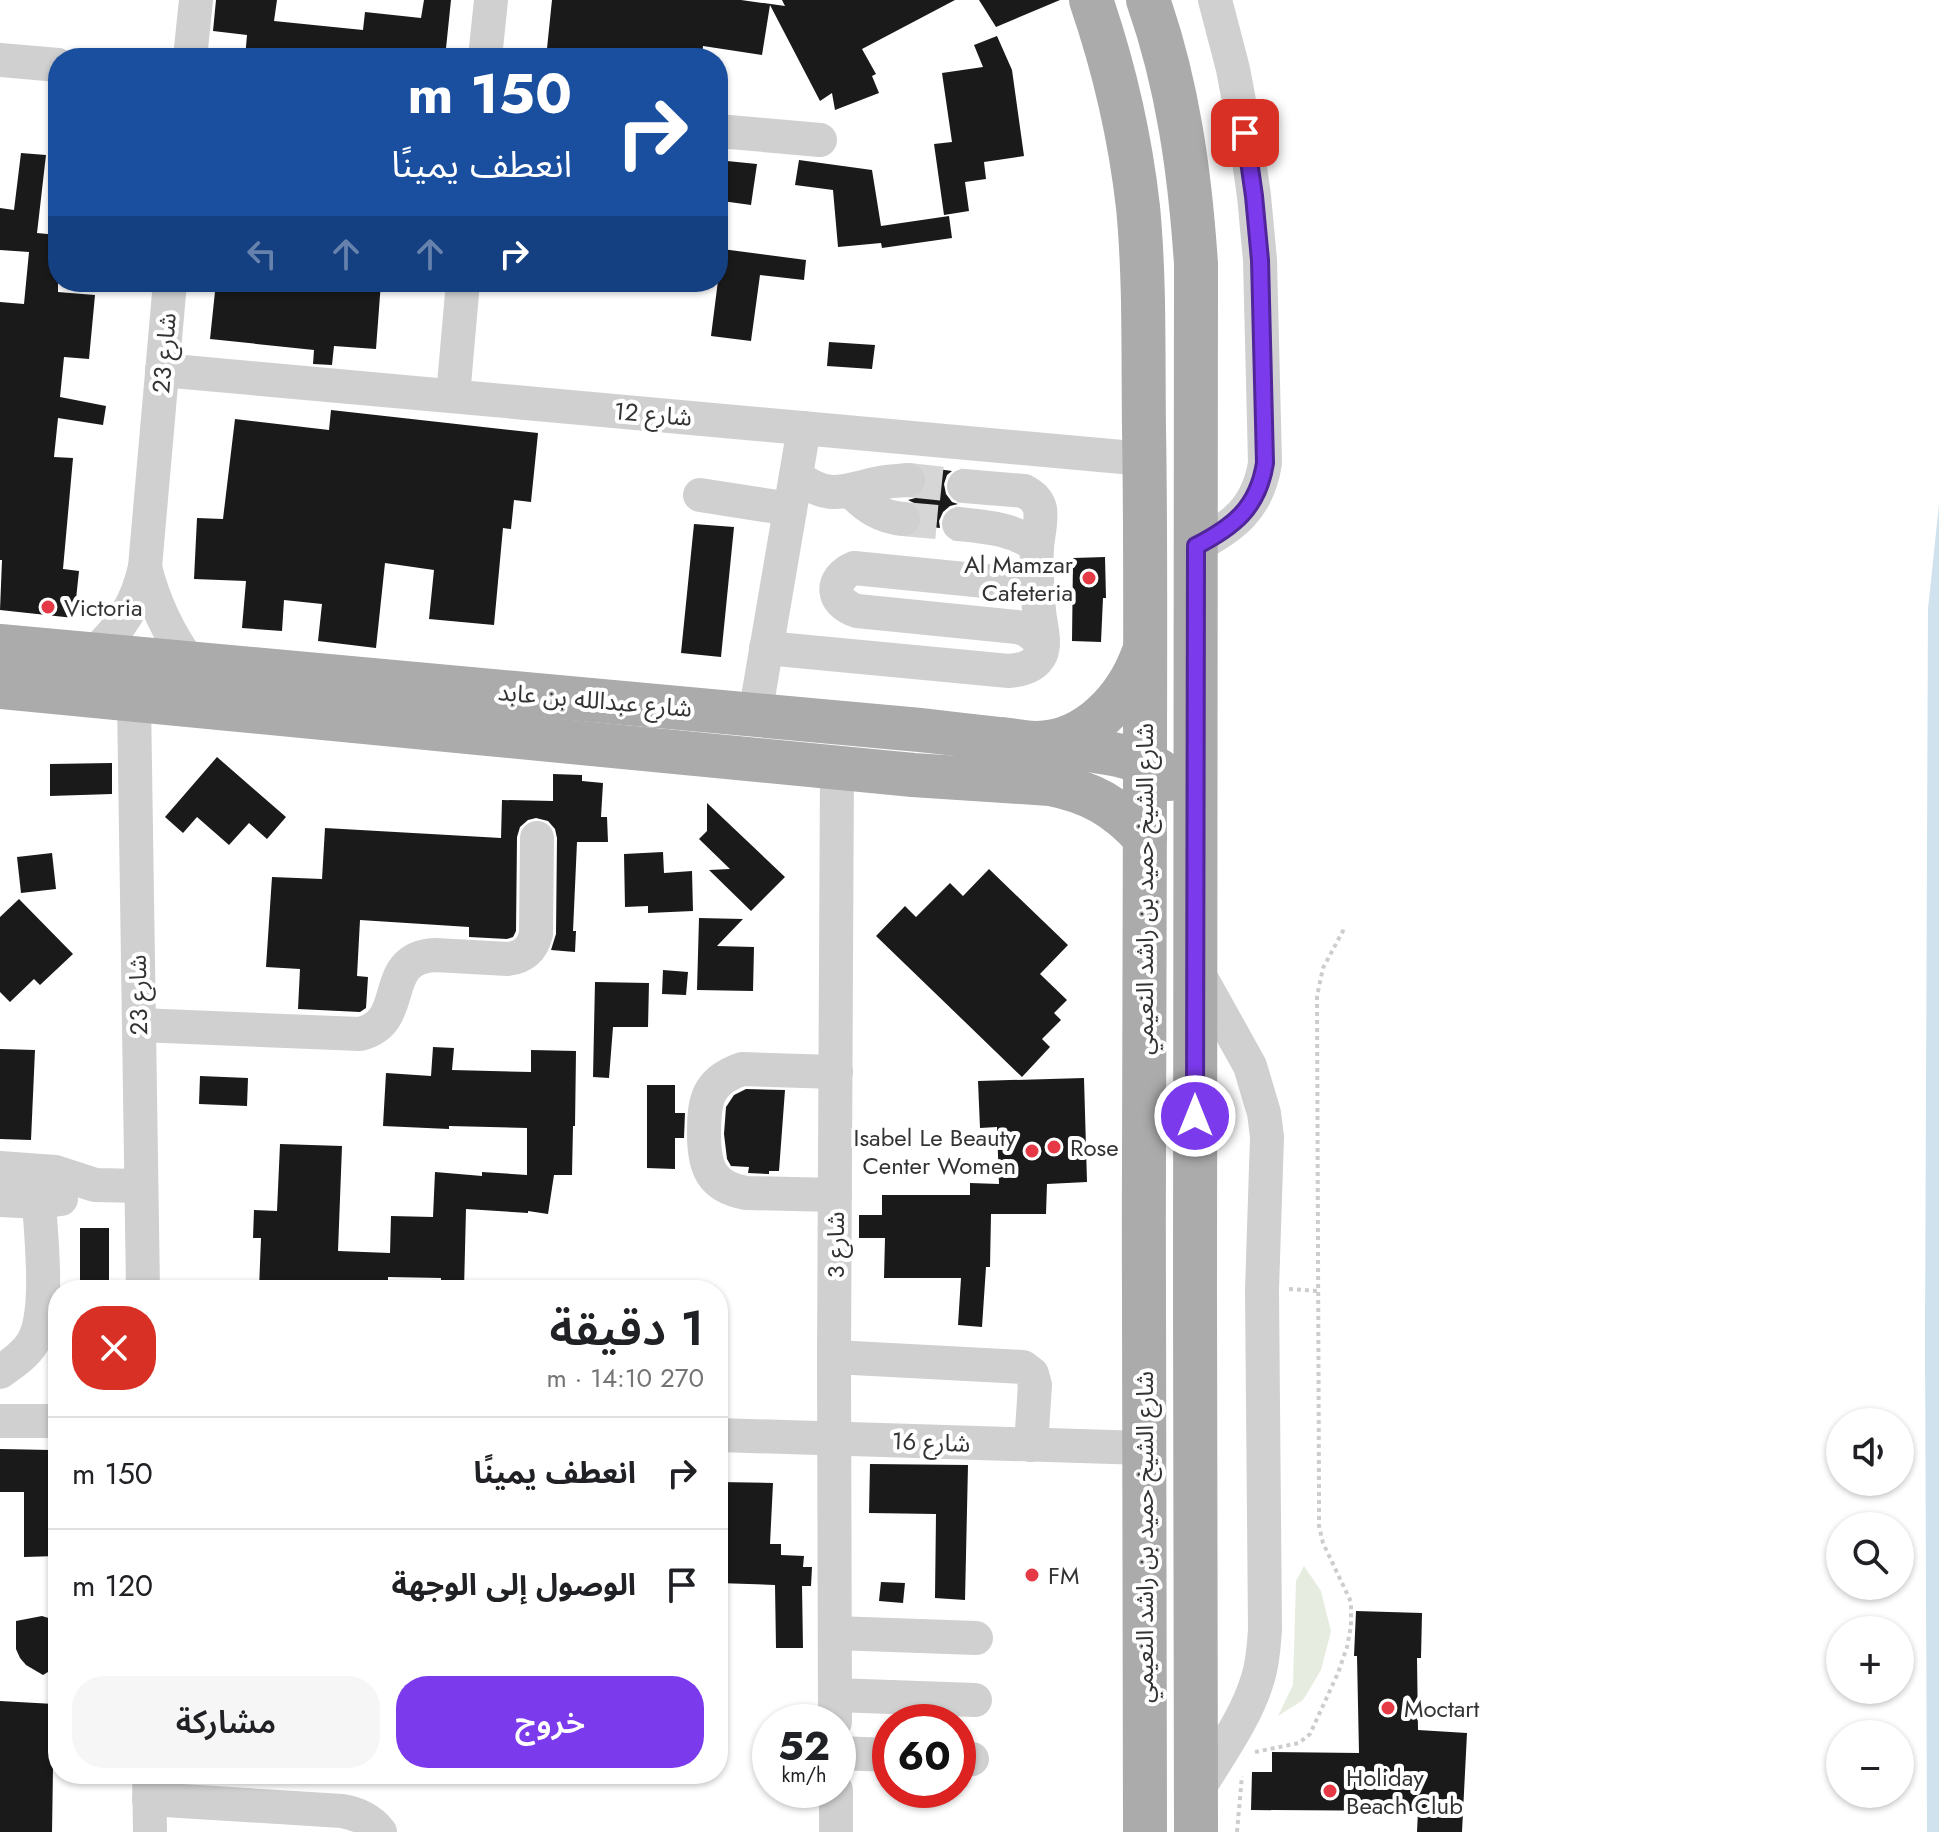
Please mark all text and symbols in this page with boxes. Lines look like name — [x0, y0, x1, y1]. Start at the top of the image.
text: 150 m — [408, 53, 572, 134]
icon: right — [600, 80, 704, 184]
pin — [1211, 99, 1279, 167]
icon: arrive — [1223, 111, 1267, 155]
text: انعطف يمينًا — [391, 138, 572, 190]
icon: left — [240, 232, 284, 276]
icon: ahead — [324, 232, 368, 276]
icon: ahead — [408, 232, 452, 276]
icon: right — [492, 232, 536, 276]
street label: شارع 23 — [143, 311, 185, 395]
street label: شارع 12 — [612, 393, 694, 435]
place label: Al Mamzar Cafeteria — [964, 547, 1074, 610]
marker: Al Mamzar Cafeteria — [1080, 569, 1098, 587]
place label: Victoria — [64, 590, 142, 625]
marker: Victoria — [39, 598, 57, 616]
street label: شارع عبدالله بن عابد — [497, 674, 693, 726]
street label: شارع الشيخ حميد بن راشد النعيمي — [1127, 723, 1163, 1055]
street label: شارع 23 — [120, 954, 156, 1036]
position arrow — [1153, 1074, 1237, 1158]
place label: Isabel Le Beauty Center Women — [854, 1120, 1016, 1183]
place label: Rose — [1070, 1130, 1119, 1165]
marker: Rose — [1045, 1138, 1063, 1156]
marker: Isabel Le Beauty Center Women — [1023, 1142, 1041, 1160]
street label: شارع 3 — [818, 1211, 853, 1279]
text: 1 دقيقة — [550, 1294, 704, 1363]
button: close — [72, 1306, 156, 1390]
text: 270 m · 14:10 — [547, 1359, 704, 1397]
street label: شارع الشيخ حميد بن راشد النعيمي — [1127, 1371, 1163, 1703]
map controls — [1826, 1408, 1914, 1808]
button: sound — [1826, 1408, 1914, 1496]
street label: شارع 16 — [891, 1423, 971, 1461]
text: انعطف يمينًا — [474, 1451, 636, 1494]
icon: right — [660, 1451, 704, 1495]
text: 150 m — [72, 1452, 153, 1495]
button: search — [1826, 1512, 1914, 1600]
place label: FM — [1048, 1558, 1079, 1593]
text: الوصول إلى الوجهة — [391, 1563, 636, 1606]
icon: arrive — [660, 1563, 704, 1607]
text: 120 m — [72, 1564, 153, 1607]
marker: FM — [1023, 1566, 1041, 1584]
button: + — [1826, 1616, 1914, 1704]
button: مشاركة — [72, 1676, 380, 1768]
button: خروج — [396, 1676, 704, 1768]
place label: Moctart — [1404, 1691, 1480, 1726]
marker: Moctart — [1379, 1699, 1397, 1717]
speed limit sign: 60 — [872, 1704, 976, 1808]
text: 52 — [778, 1717, 830, 1775]
button: − — [1826, 1720, 1914, 1808]
place label: Holiday Beach Club — [1346, 1760, 1463, 1823]
text: km/h — [781, 1761, 827, 1790]
marker: Holiday Beach Club — [1321, 1782, 1339, 1800]

